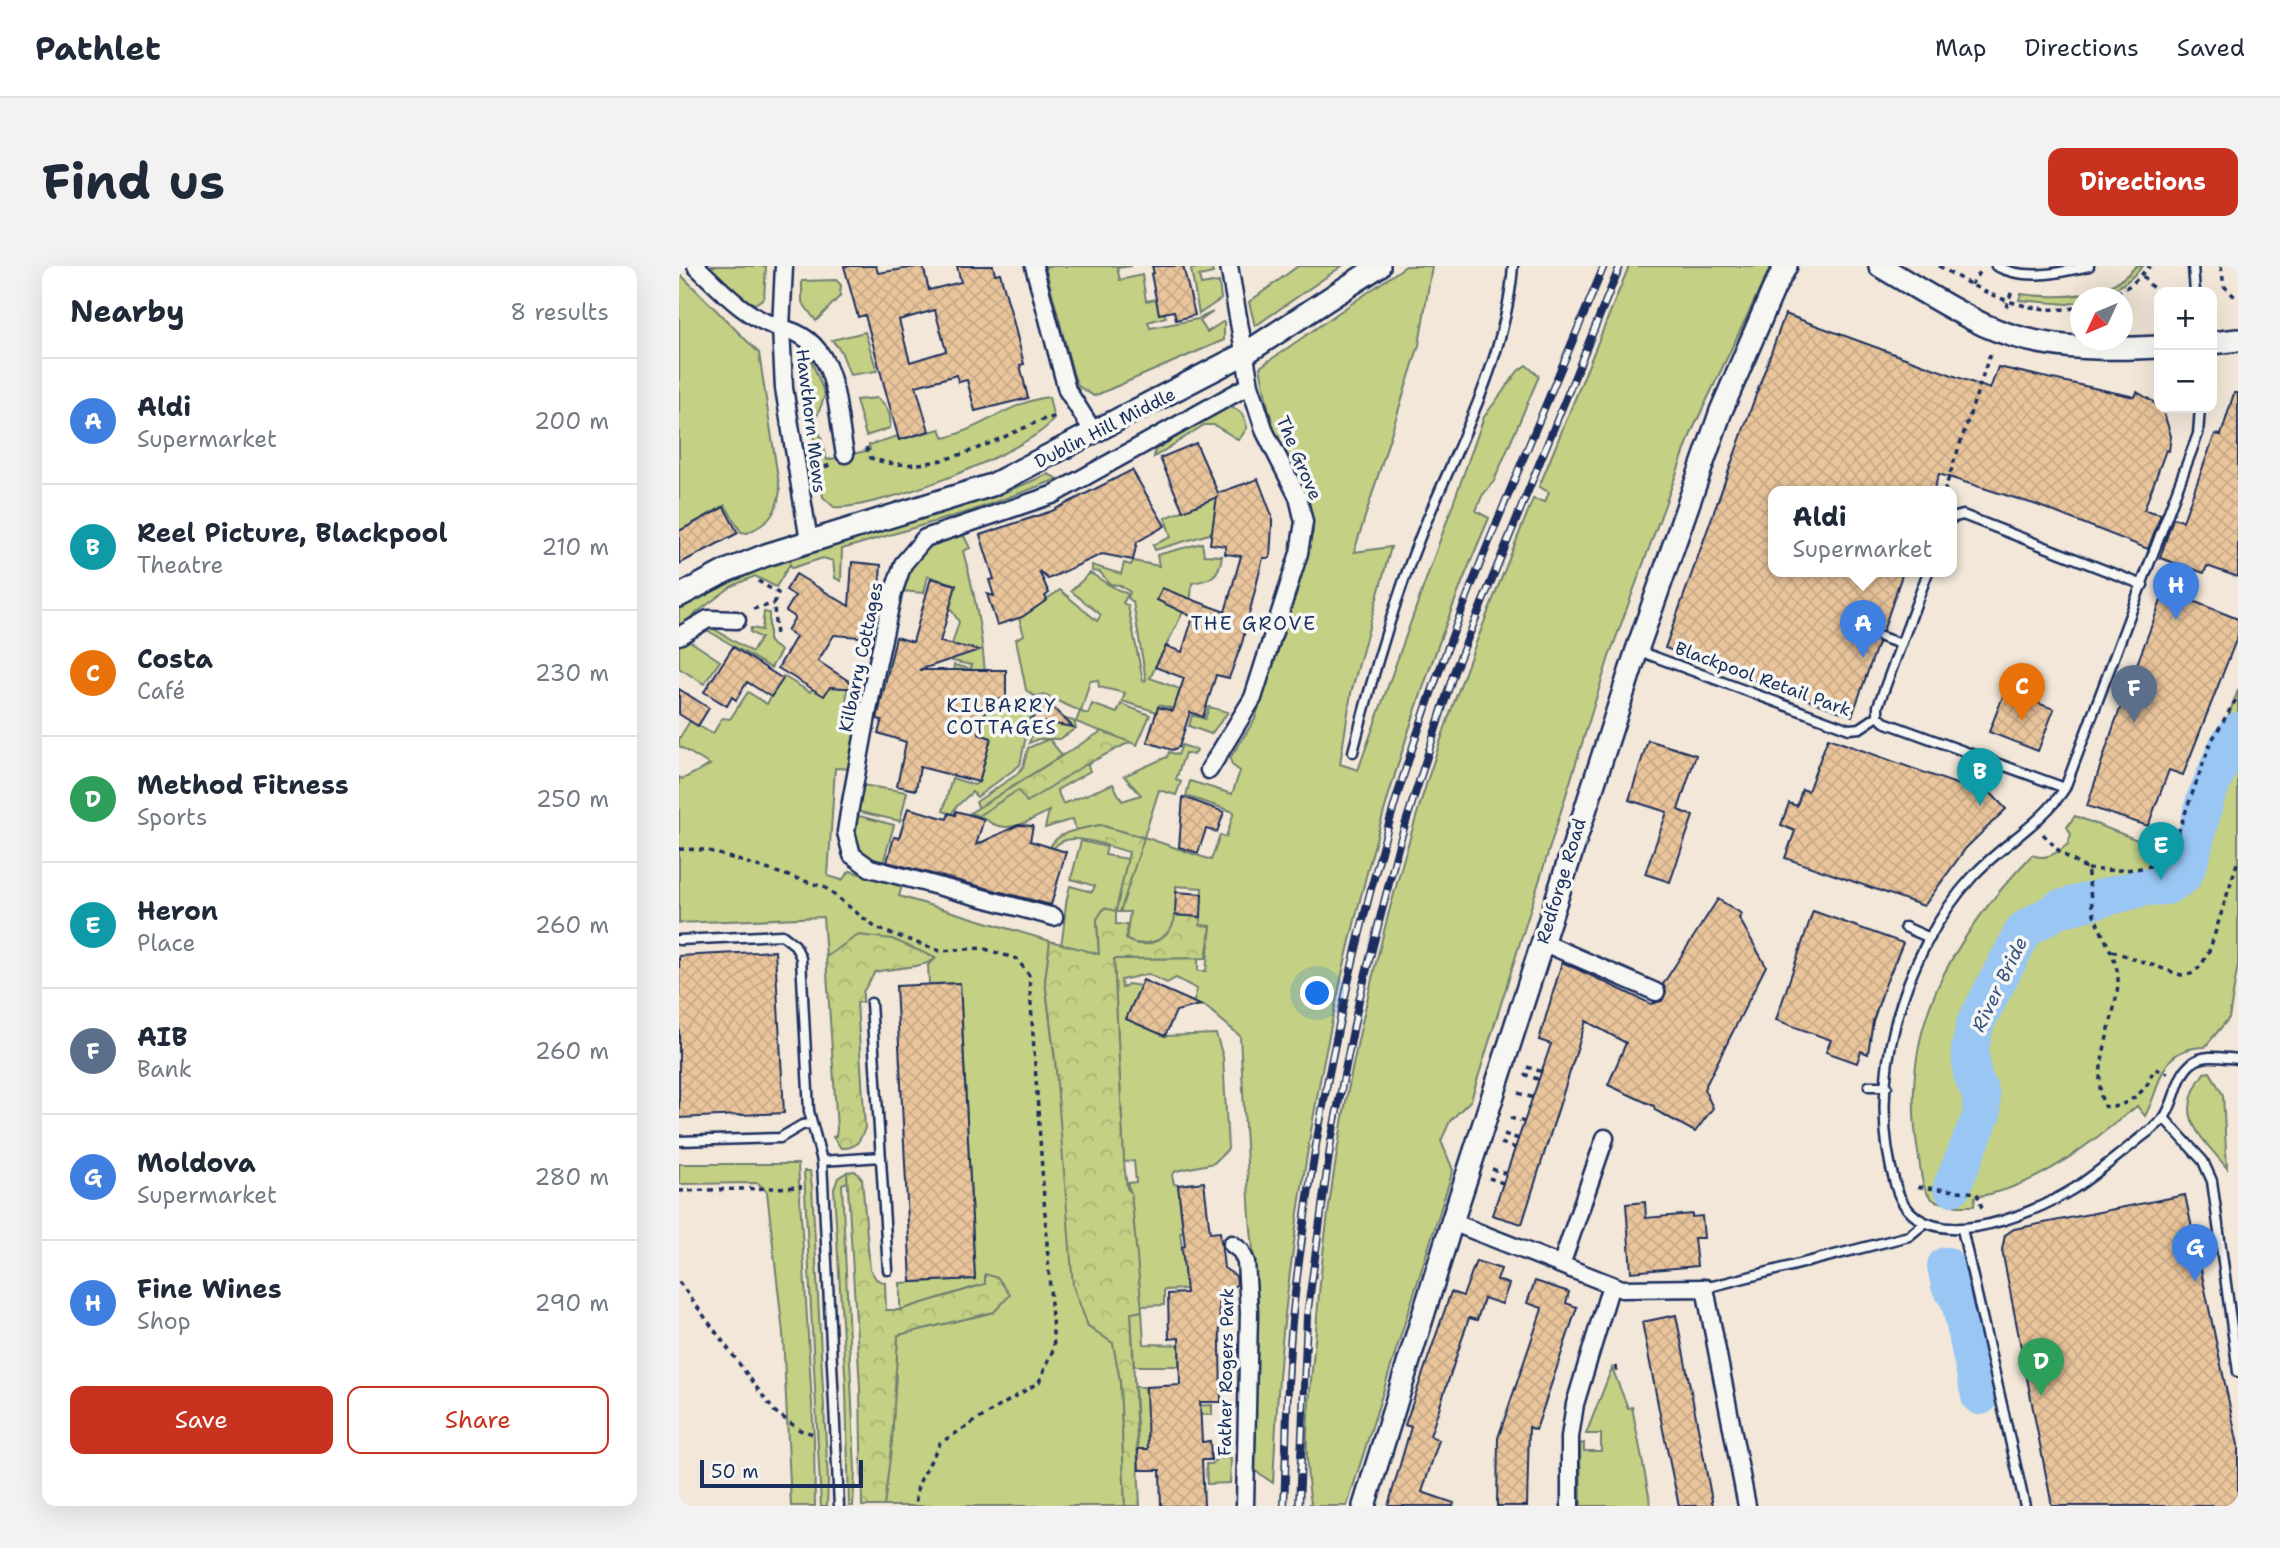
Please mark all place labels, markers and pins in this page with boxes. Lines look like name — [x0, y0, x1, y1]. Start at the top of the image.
pin: H — [2153, 562, 2199, 620]
pin: A — [1840, 600, 1886, 658]
pin: C — [1999, 663, 2045, 721]
pin: F — [2111, 665, 2157, 723]
pin: B — [1957, 748, 2003, 806]
pin: E — [2138, 822, 2184, 880]
pin: G — [2172, 1224, 2218, 1282]
pin: D — [2018, 1338, 2064, 1396]

